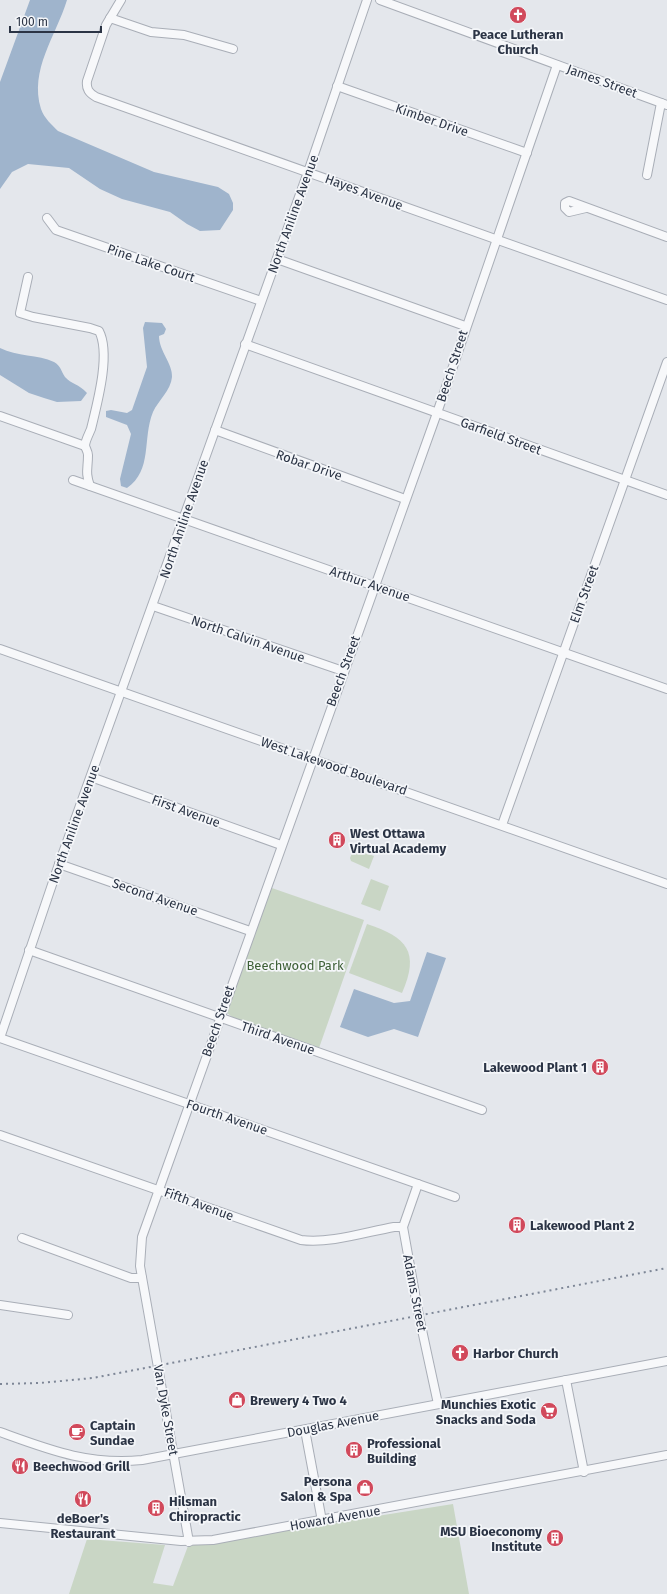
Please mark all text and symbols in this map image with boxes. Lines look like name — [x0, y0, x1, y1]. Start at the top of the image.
church icon: Peace Lutheran Church — [508, 5, 528, 25]
scale bar — [10, 8, 101, 34]
text: 100 m — [16, 15, 48, 29]
place label: Peace Lutheran Church — [473, 27, 563, 57]
street label: James Street — [565, 61, 640, 101]
street label: Kimber Drive — [394, 100, 470, 140]
street label: North Aniline Avenue — [265, 153, 321, 275]
street label: Hayes Avenue — [323, 171, 405, 213]
street label: Pine Lake Court — [105, 241, 197, 285]
street label: Beech Street — [433, 328, 471, 404]
street label: Garfield Street — [458, 414, 544, 458]
street label: Robar Drive — [274, 447, 344, 483]
street label: North Aniline Avenue — [157, 458, 211, 580]
street label: Arthur Avenue — [328, 563, 412, 605]
street label: Elm Street — [567, 563, 602, 625]
street label: North Calvin Avenue — [189, 612, 307, 666]
street label: Beech Street — [323, 633, 363, 709]
street label: West Lakewood Boulevard — [259, 734, 409, 798]
street label: North Aniline Avenue — [46, 763, 102, 885]
street label: First Avenue — [150, 792, 222, 830]
place label: West Ottawa Virtual Academy — [349, 826, 446, 856]
building icon: West Ottawa Virtual Academy — [327, 830, 347, 850]
street label: Second Avenue — [110, 875, 200, 919]
park label: Beechwood Park — [246, 958, 344, 973]
street label: Beech Street — [199, 983, 237, 1059]
street label: Third Avenue — [239, 1018, 317, 1058]
building icon: Lakewood Plant 1 — [590, 1057, 610, 1077]
place label: Lakewood Plant 1 — [483, 1060, 587, 1075]
street label: Fourth Avenue — [184, 1096, 270, 1138]
street label: Fifth Avenue — [162, 1184, 236, 1224]
building icon: Lakewood Plant 2 — [507, 1215, 527, 1235]
place label: Lakewood Plant 2 — [530, 1218, 635, 1233]
street label: Adams Street — [400, 1253, 430, 1333]
church icon: Harbor Church — [450, 1343, 470, 1363]
place label: Harbor Church — [473, 1346, 558, 1361]
street label: Van Dyke Street — [151, 1363, 181, 1457]
shop icon: Brewery 4 Two 4 — [227, 1390, 247, 1410]
place label: Brewery 4 Two 4 — [250, 1393, 347, 1408]
place label: Munchies Exotic Snacks and Soda — [436, 1397, 537, 1427]
supermarket icon: Munchies Exotic Snacks and Soda — [539, 1401, 559, 1421]
street label: Douglas Avenue — [286, 1408, 380, 1440]
place label: Captain Sundae — [90, 1418, 135, 1448]
cafe icon: Captain Sundae — [67, 1422, 87, 1442]
place label: Professional Building — [367, 1436, 441, 1466]
building icon: Professional Building — [344, 1440, 364, 1460]
restaurant icon: Beechwood Grill — [10, 1456, 30, 1476]
place label: Beechwood Grill — [33, 1459, 130, 1474]
place label: Persona Salon & Spa — [280, 1474, 352, 1504]
shop icon: Persona Salon & Spa — [355, 1478, 375, 1498]
restaurant icon: deBoer's Restaurant — [73, 1489, 93, 1509]
place label: Hilsman Chiropractic — [169, 1494, 241, 1524]
building icon: Hilsman Chiropractic — [146, 1498, 166, 1518]
street label: Howard Avenue — [289, 1503, 381, 1533]
place label: deBoer's Restaurant — [50, 1511, 117, 1541]
place label: MSU Bioeconomy Institute — [440, 1524, 542, 1554]
building icon: MSU Bioeconomy Institute — [545, 1528, 565, 1548]

